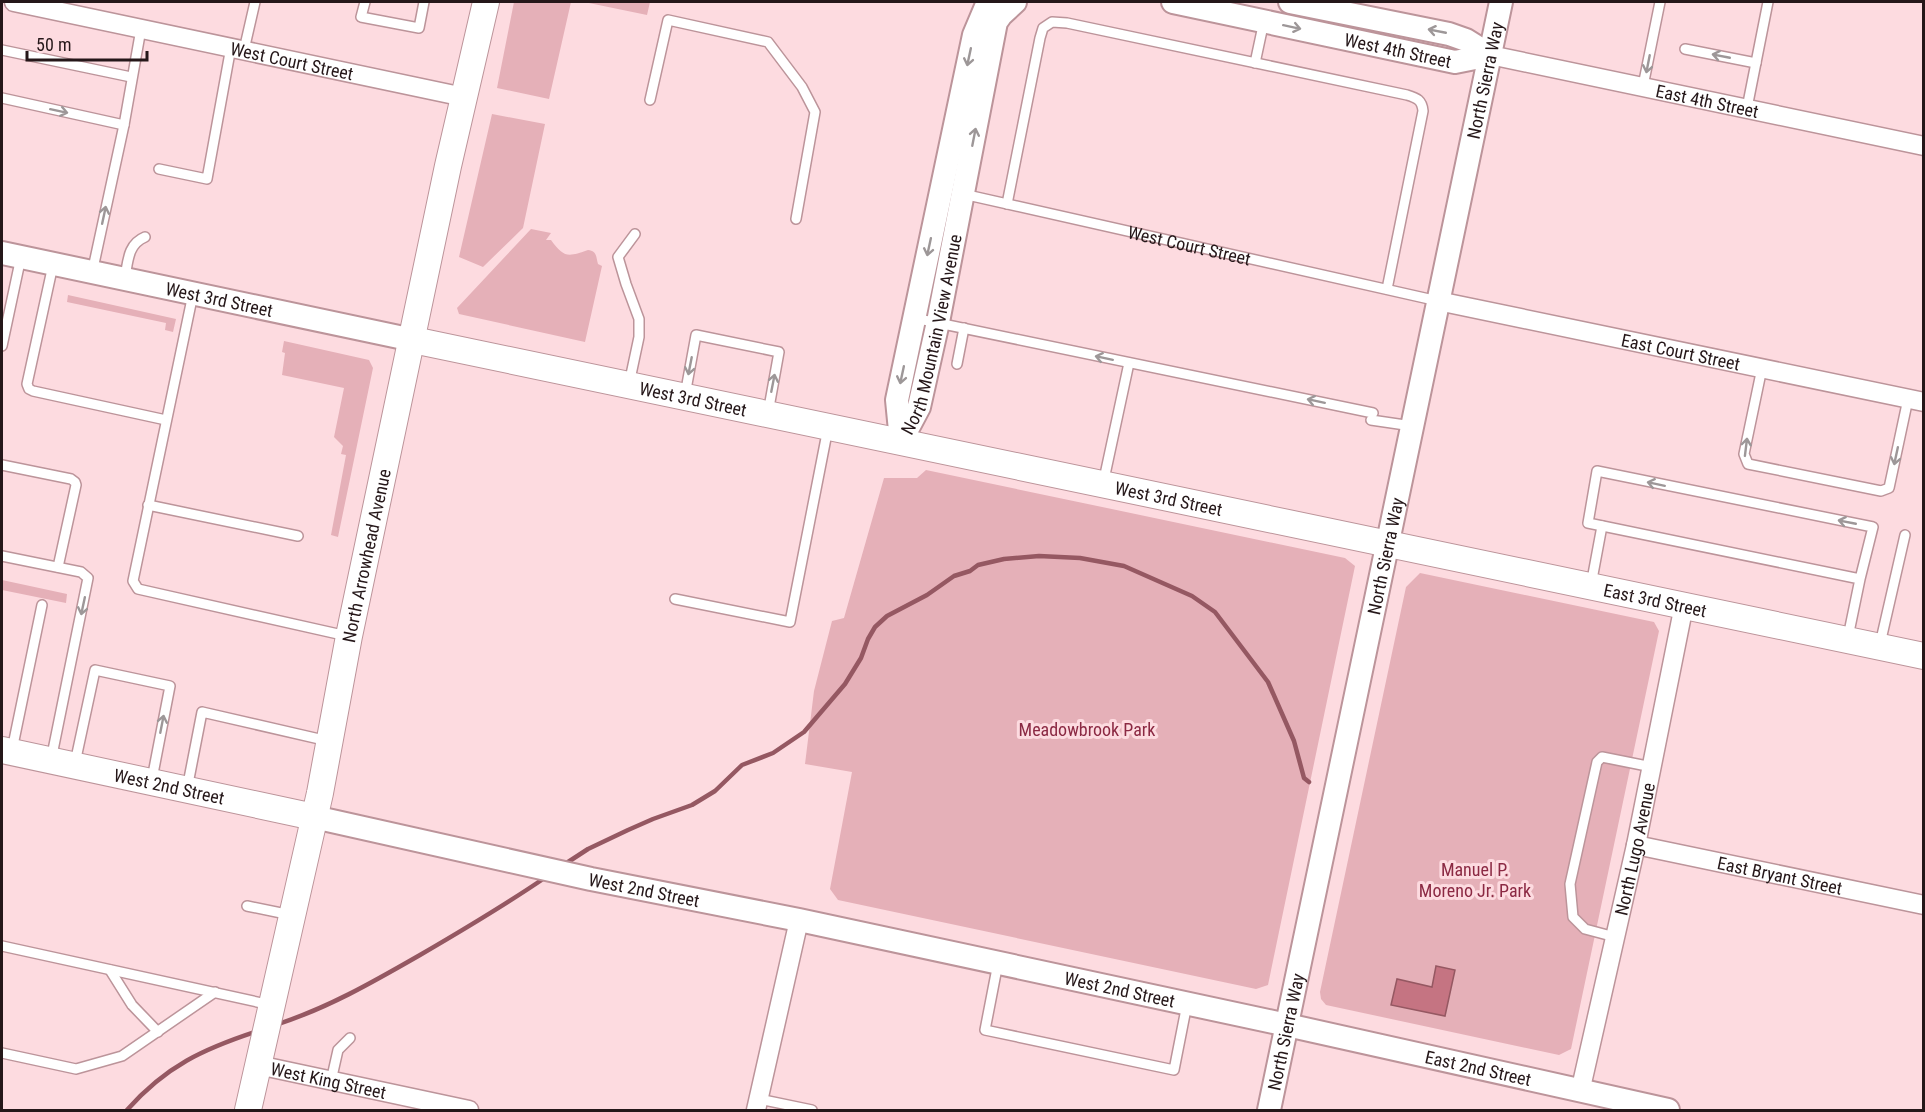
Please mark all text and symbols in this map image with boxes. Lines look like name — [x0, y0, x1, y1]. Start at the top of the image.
street label: North Sierra Way — [1462, 19, 1507, 141]
one-way arrow — [1281, 22, 1301, 33]
scale bar — [27, 24, 147, 62]
one-way arrow — [1428, 25, 1447, 36]
street label: West 4th Street — [1343, 28, 1453, 71]
text: 50 m — [36, 34, 71, 55]
street label: West Court Street — [228, 37, 355, 84]
one-way arrow — [963, 46, 974, 66]
one-way arrow — [1711, 50, 1731, 61]
one-way arrow — [1641, 54, 1653, 73]
street label: East 4th Street — [1654, 80, 1761, 122]
one-way arrow — [49, 105, 68, 117]
one-way arrow — [968, 127, 980, 146]
one-way arrow — [99, 206, 111, 225]
street label: West Court Street — [1126, 221, 1253, 269]
street label: North Mountain View Avenue — [896, 232, 965, 438]
one-way arrow — [923, 237, 934, 256]
street label: West 3rd Street — [164, 277, 275, 321]
street label: East Court Street — [1620, 329, 1742, 374]
one-way arrow — [1095, 352, 1114, 363]
one-way arrow — [684, 356, 695, 376]
one-way arrow — [896, 365, 907, 384]
one-way arrow — [768, 373, 779, 393]
street label: West 3rd Street — [637, 377, 748, 420]
one-way arrow — [1306, 395, 1326, 406]
one-way arrow — [1741, 437, 1752, 457]
one-way arrow — [1889, 446, 1901, 465]
street label: North Arrowhead Avenue — [338, 467, 394, 644]
street label: West 3rd Street — [1113, 477, 1224, 519]
one-way arrow — [1647, 478, 1667, 489]
street label: North Sierra Way — [1363, 495, 1408, 616]
one-way arrow — [1838, 516, 1858, 527]
street label: East 3rd Street — [1602, 579, 1709, 621]
one-way arrow — [77, 596, 88, 616]
one-way arrow — [157, 715, 168, 734]
park label: Meadowbrook Park — [1019, 719, 1155, 740]
street label: West 2nd Street — [112, 764, 226, 808]
street label: North Lugo Avenue — [1610, 781, 1659, 917]
street label: East Bryant Street — [1716, 852, 1844, 898]
park label: Manuel P. Moreno Jr. Park — [1419, 859, 1531, 901]
street label: West 2nd Street — [587, 868, 701, 911]
street label: West 2nd Street — [1063, 967, 1177, 1011]
street label: North Sierra Way — [1263, 971, 1308, 1092]
street label: East 2nd Street — [1423, 1046, 1533, 1090]
street label: West King Street — [269, 1057, 388, 1103]

